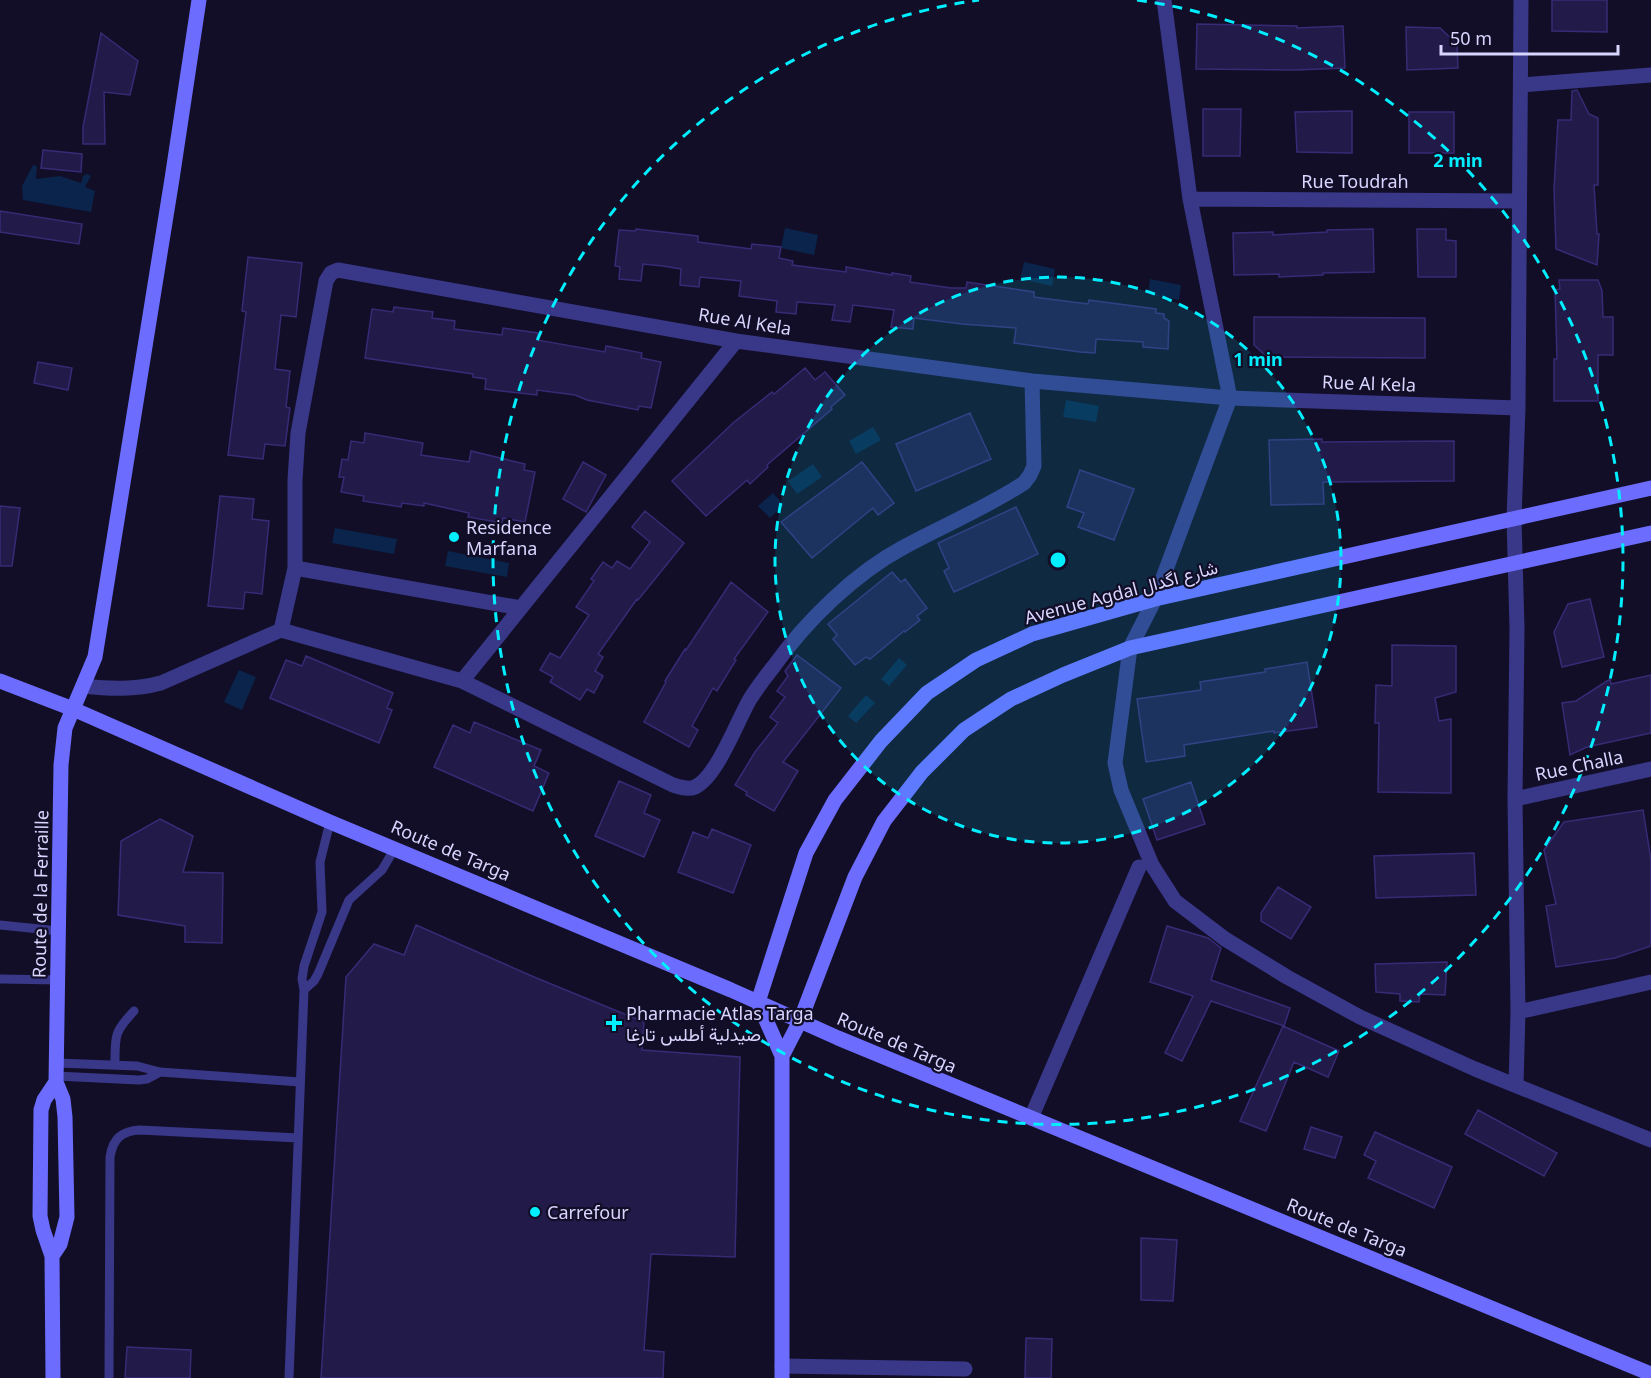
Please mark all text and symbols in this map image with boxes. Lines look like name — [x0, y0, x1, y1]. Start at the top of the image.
scale bar — [1441, 18, 1618, 56]
text: 50 m — [1450, 26, 1492, 50]
text: 2 min — [1433, 148, 1483, 172]
street label: Rue Toudrah — [1301, 169, 1409, 193]
street label: Rue Al Kela — [697, 302, 793, 340]
text: 1 min — [1233, 347, 1283, 371]
street label: Rue Al Kela — [1322, 369, 1416, 397]
place label: Residence Marfana — [466, 515, 552, 560]
marker: Residence Marfana — [447, 530, 461, 544]
centre of rings — [1048, 550, 1068, 570]
street label: Avenue Agdal شارع اگدال — [1022, 555, 1221, 630]
street label: Rue Challa — [1533, 744, 1625, 786]
street label: Route de la Ferraille — [27, 810, 53, 978]
street label: Route de Targa — [388, 814, 514, 886]
place label: Pharmacie Atlas Targa صيدلية أطلس تارغا — [626, 1001, 814, 1046]
street label: Route de Targa — [834, 1006, 960, 1078]
marker: Pharmacie Atlas Targa صيدلية أطلس تارغا — [607, 1016, 621, 1030]
street label: Route de Targa — [1283, 1192, 1411, 1262]
place label: Carrefour — [547, 1200, 629, 1224]
marker: Carrefour — [528, 1205, 542, 1219]

